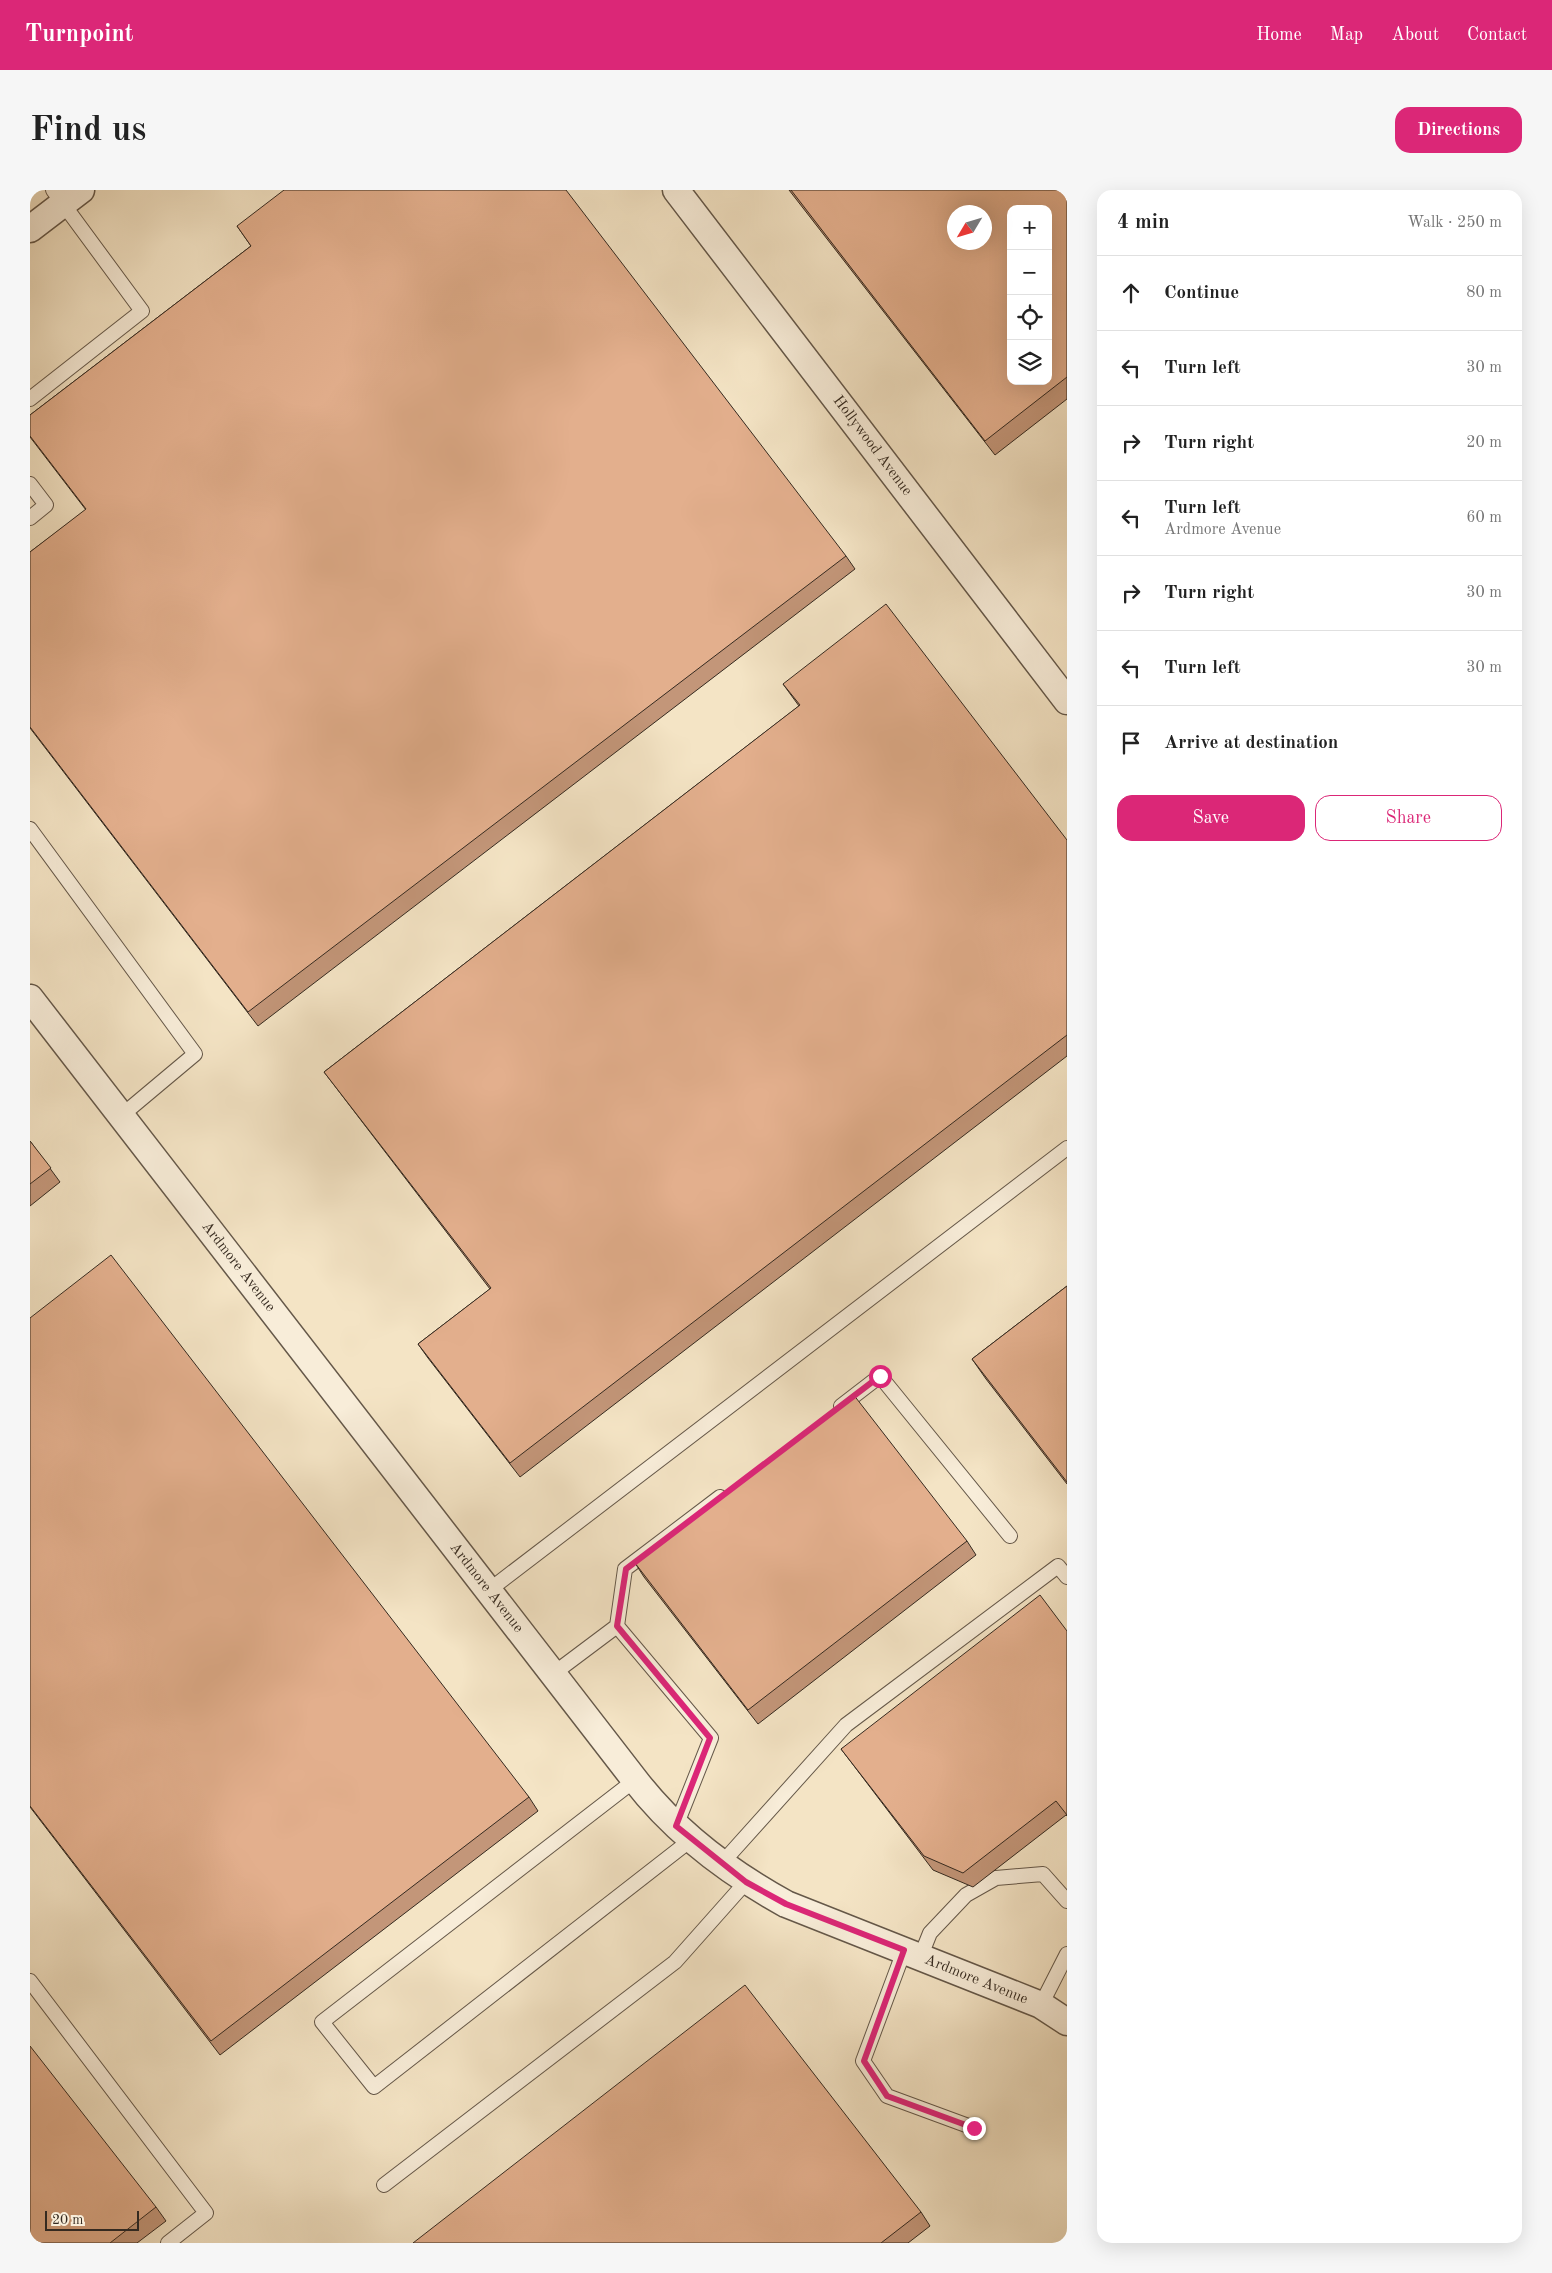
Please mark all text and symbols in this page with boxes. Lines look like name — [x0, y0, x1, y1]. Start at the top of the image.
text: Turnpoint — [25, 23, 133, 47]
text: Home — [1256, 26, 1302, 44]
text: Map — [1330, 26, 1363, 44]
text: About — [1391, 26, 1439, 44]
text: Contact — [1467, 26, 1527, 44]
button: Directions — [1395, 107, 1522, 153]
text: Find us — [30, 113, 146, 148]
north arrow — [947, 205, 992, 250]
map controls — [1007, 205, 1052, 385]
button: + — [1007, 205, 1052, 250]
text: 4 min — [1117, 212, 1170, 233]
text: Walk · 250 m — [1407, 215, 1502, 231]
button: − — [1007, 250, 1052, 295]
icon: ahead — [1117, 279, 1145, 307]
text: Continue — [1164, 284, 1239, 303]
text: 80 m — [1466, 285, 1502, 301]
button: locate — [1007, 295, 1052, 340]
button: layers — [1007, 340, 1052, 385]
icon: left — [1117, 354, 1145, 382]
text: Turn left — [1164, 359, 1241, 378]
text: 30 m — [1466, 360, 1502, 376]
street label: Hollywood Avenue — [830, 393, 914, 499]
icon: right — [1117, 429, 1145, 457]
text: Turn right — [1164, 434, 1254, 453]
text: 20 m — [1466, 435, 1502, 451]
text: Turn left — [1164, 499, 1241, 518]
icon: left — [1117, 504, 1145, 532]
text: 60 m — [1466, 510, 1502, 526]
text: Ardmore Avenue — [1164, 522, 1281, 538]
icon: right — [1117, 579, 1145, 607]
text: Turn right — [1164, 584, 1254, 603]
text: 30 m — [1466, 585, 1502, 601]
icon: left — [1117, 654, 1145, 682]
text: Turn left — [1164, 659, 1241, 678]
text: 30 m — [1466, 660, 1502, 676]
icon: arrive — [1117, 729, 1145, 757]
text: Arrive at destination — [1164, 734, 1338, 753]
button: Save — [1117, 795, 1305, 841]
button: Share — [1315, 795, 1502, 841]
street label: Ardmore Avenue — [198, 1219, 278, 1315]
route start — [869, 1365, 892, 1388]
street label: Ardmore Avenue — [446, 1540, 526, 1636]
street label: Ardmore Avenue — [922, 1953, 1030, 2008]
route end — [963, 2117, 986, 2140]
scale bar — [45, 2208, 139, 2231]
text: 20 m — [52, 2213, 83, 2227]

